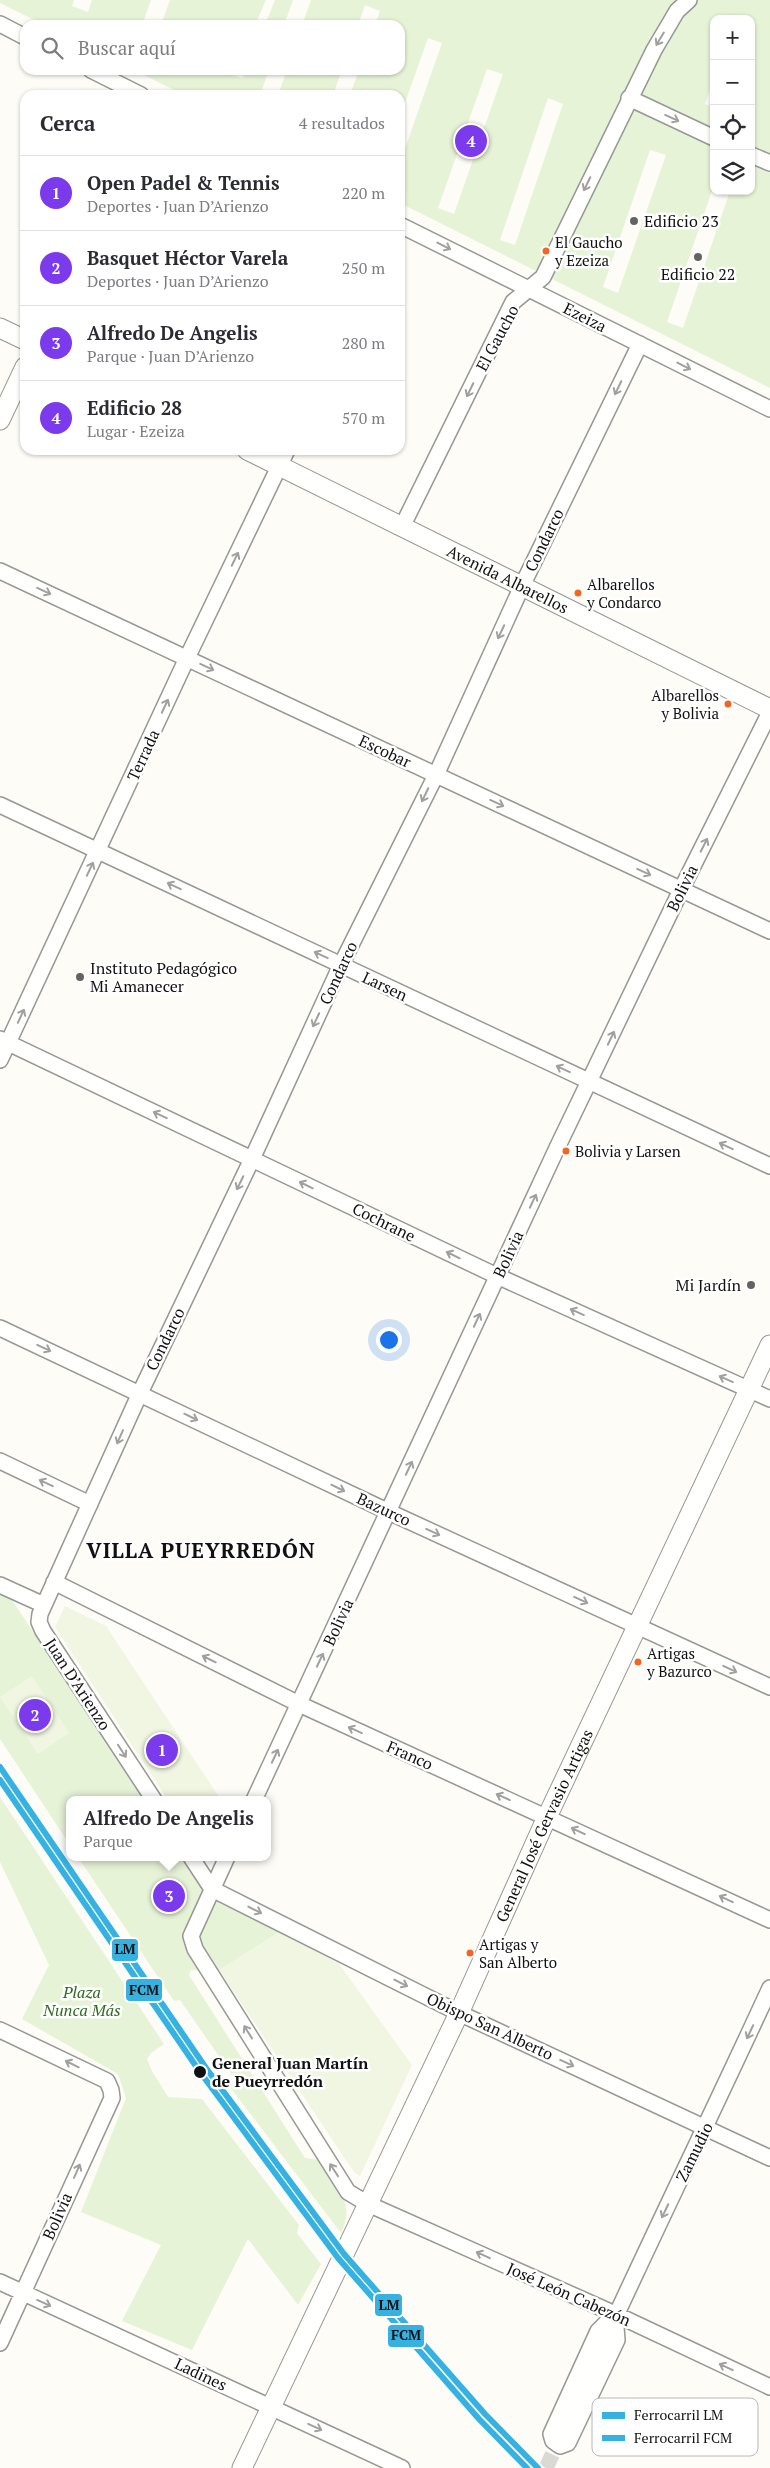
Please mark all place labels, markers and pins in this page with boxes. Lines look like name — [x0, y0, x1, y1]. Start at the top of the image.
pin: 4 — [455, 122, 487, 160]
place label: Edificio 23 — [644, 210, 719, 232]
marker: Edificio 23 — [628, 215, 640, 227]
place label: El Gaucho y Ezeiza — [554, 232, 623, 270]
marker: El Gaucho y Ezeiza — [541, 246, 551, 256]
marker: Edificio 22 — [692, 251, 704, 263]
place label: Edificio 22 — [661, 263, 735, 285]
place label: Albarellos y Condarco — [586, 574, 661, 612]
marker: Albarellos y Condarco — [573, 588, 583, 598]
place label: Albarellos y Bolivia — [651, 685, 719, 723]
marker: Albarellos y Bolivia — [723, 699, 733, 709]
place label: Instituto Pedagógico Mi Amanecer — [90, 957, 237, 997]
marker: Instituto Pedagógico Mi Amanecer — [74, 971, 86, 983]
place label: Bolivia y Larsen — [575, 1141, 681, 1161]
marker: Bolivia y Larsen — [561, 1146, 571, 1156]
place label: Mi Jardín — [676, 1274, 741, 1296]
marker: Mi Jardín — [745, 1279, 757, 1291]
place label: Artigas y Bazurco — [646, 1643, 712, 1681]
marker: Artigas y Bazurco — [633, 1657, 643, 1667]
pin: 2 — [19, 1696, 51, 1734]
pin: 1 — [146, 1731, 178, 1769]
pin: 3 — [153, 1877, 185, 1915]
place label: Artigas y San Alberto — [479, 1934, 557, 1972]
marker: Artigas y San Alberto — [465, 1948, 475, 1958]
place label: General Juan Martín de Pueyrredón — [212, 2052, 369, 2092]
marker: General Juan Martín de Pueyrredón — [192, 2064, 208, 2080]

